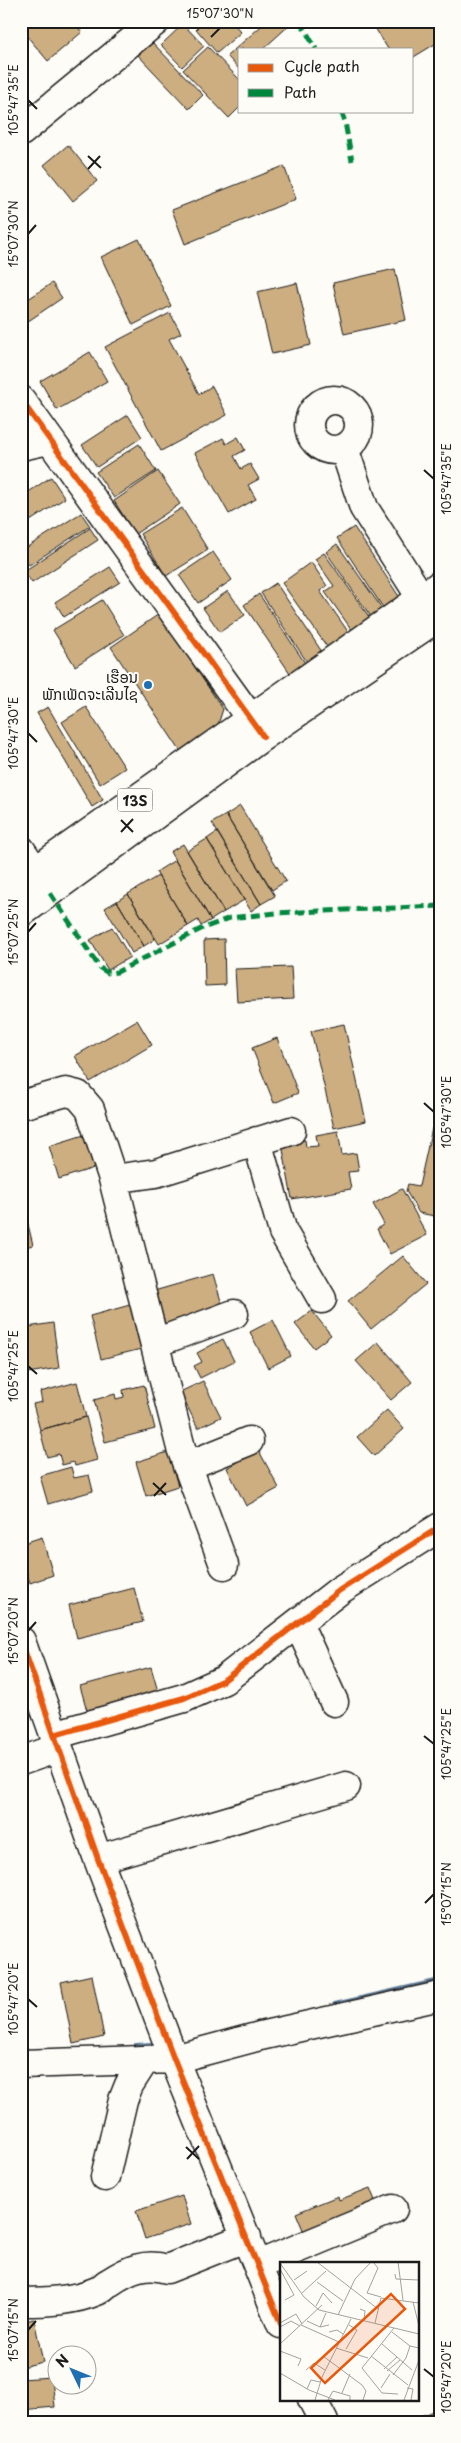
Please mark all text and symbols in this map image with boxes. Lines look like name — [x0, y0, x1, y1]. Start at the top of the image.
text: 15°07'30"N — [186, 4, 254, 22]
legend — [238, 48, 414, 112]
text: Cycle path — [284, 54, 360, 77]
text: 105°47'35"E — [4, 64, 22, 136]
text: Path — [284, 80, 316, 103]
text: 15°07'30"N — [4, 200, 22, 268]
text: 105°47'35"E — [437, 443, 455, 515]
place label: ເຮືອນ ພັກເພັດຈະເລີນໄຊ — [42, 665, 138, 705]
marker: ເຮືອນ ພັກເພັດຈະເລີນໄຊ — [142, 679, 154, 691]
text: 105°47'30"E — [4, 697, 22, 769]
road number: 13S — [118, 788, 152, 812]
text: 15°07'25"N — [4, 899, 22, 965]
text: 105°47'30"E — [437, 1076, 455, 1148]
text: 105°47'25"E — [4, 1330, 22, 1402]
text: 15°07'20"N — [4, 1597, 22, 1665]
text: 105°47'25"E — [437, 1708, 455, 1780]
text: 15°07'15"N — [437, 1862, 455, 1926]
text: 105°47'20"E — [4, 1962, 22, 2036]
inset map — [280, 2262, 418, 2400]
text: 15°07'15"N — [4, 2298, 22, 2362]
text: 105°47'20"E — [437, 2340, 455, 2414]
north arrow — [48, 2346, 98, 2396]
text: N — [51, 2350, 74, 2372]

